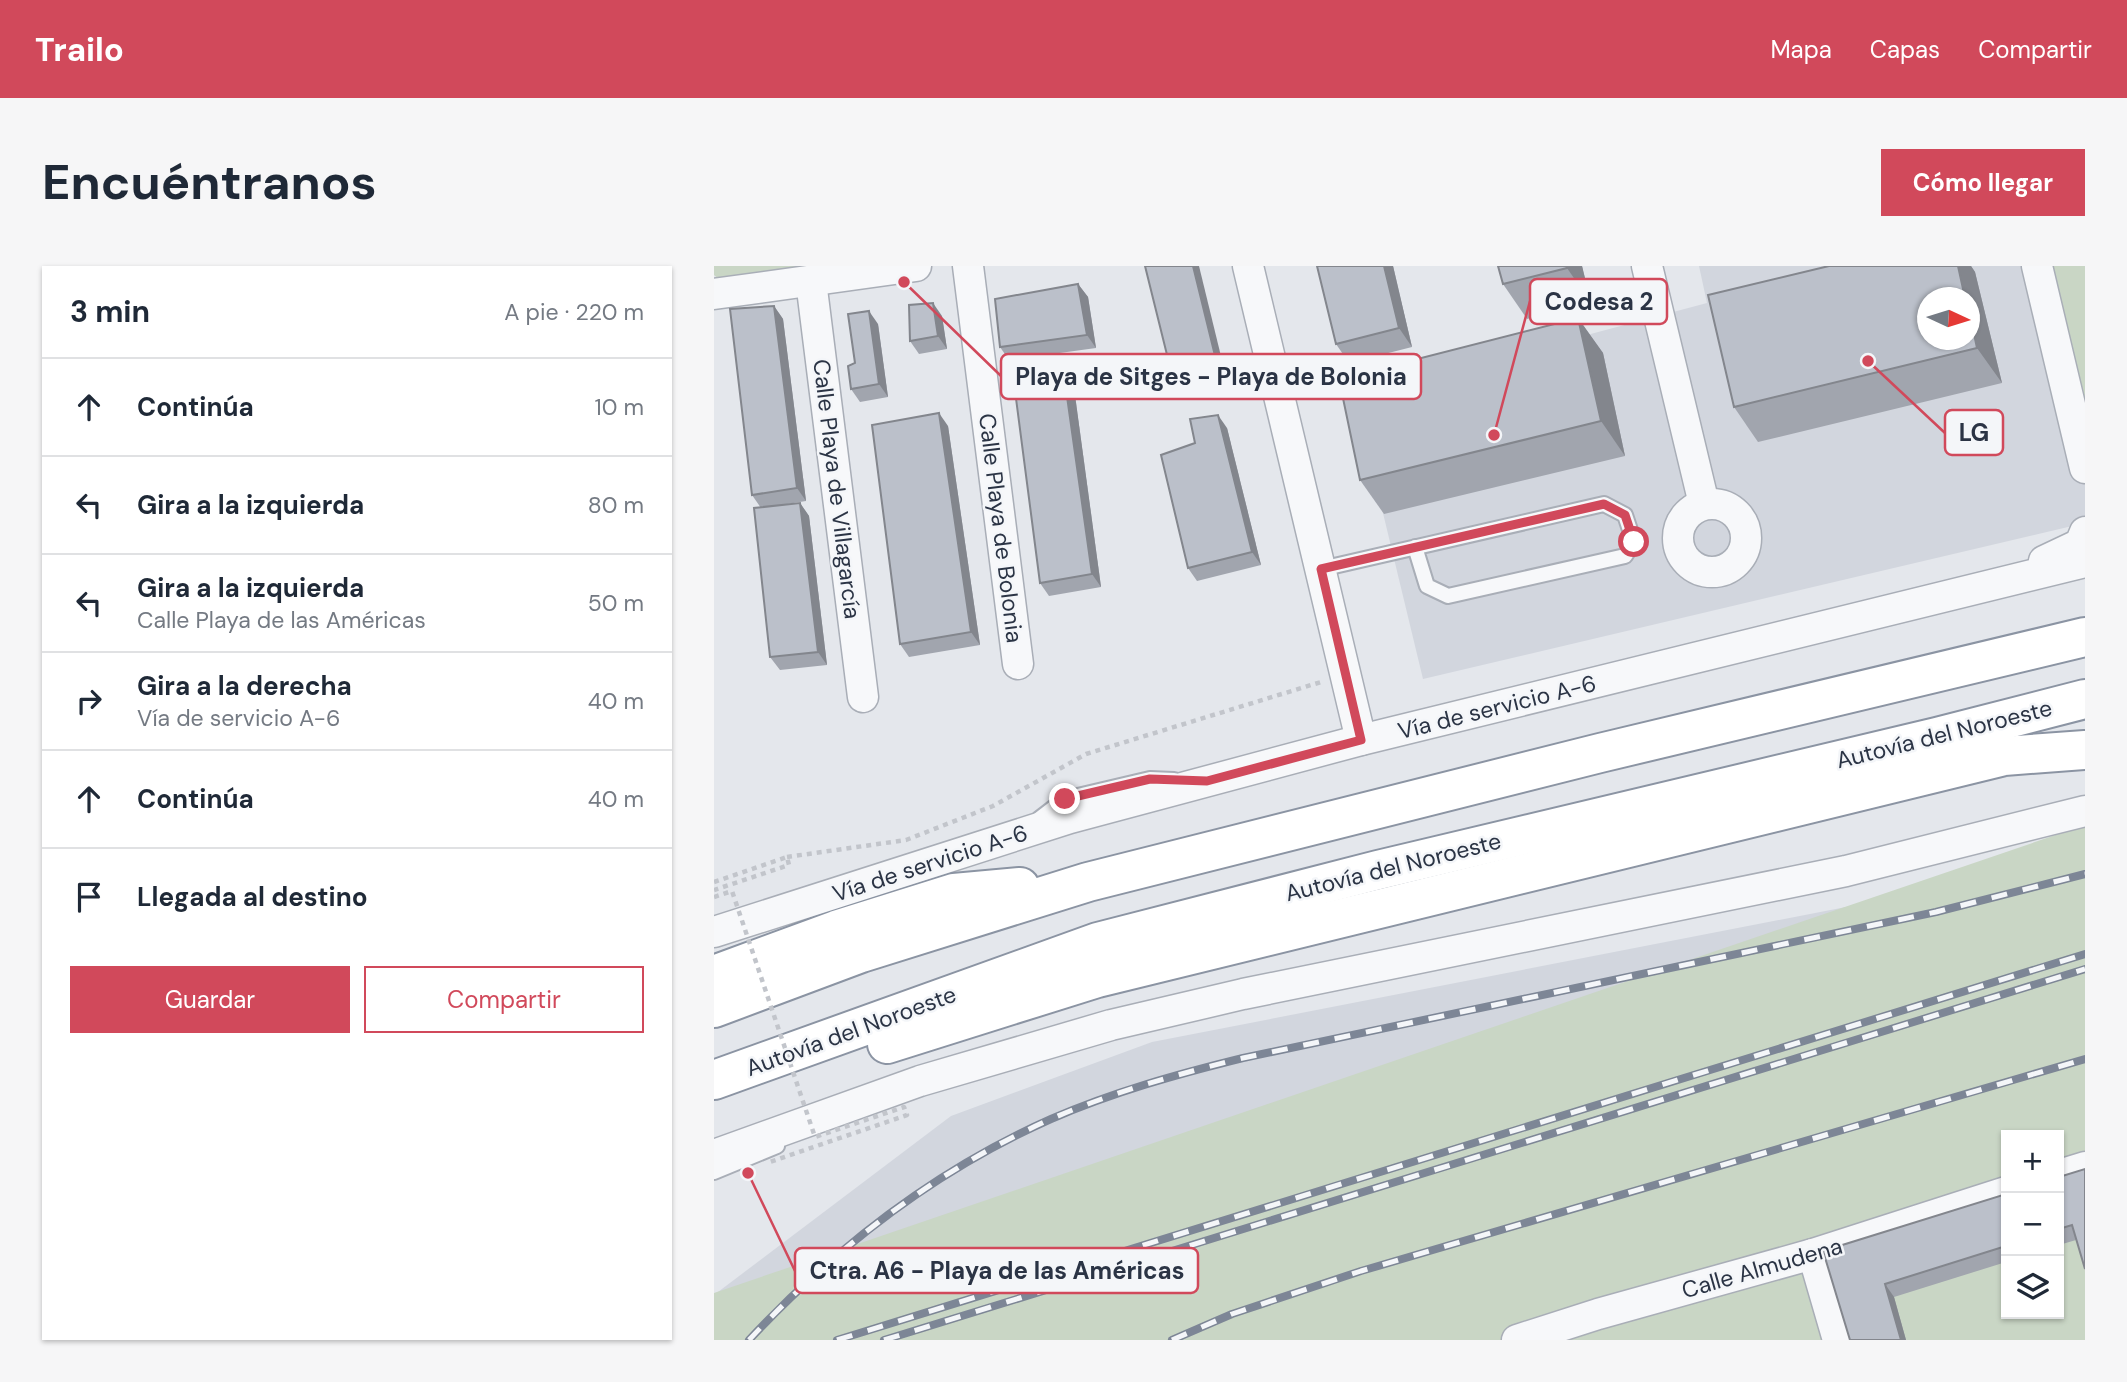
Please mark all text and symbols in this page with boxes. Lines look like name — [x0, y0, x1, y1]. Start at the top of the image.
text: Trailo — [35, 28, 124, 71]
text: Mapa — [1770, 34, 1832, 65]
text: Capas — [1870, 34, 1940, 65]
text: Compartir — [1978, 34, 2092, 65]
button: Cómo llegar — [1881, 149, 2085, 216]
text: Encuéntranos — [42, 150, 377, 214]
callout: Codesa 2 — [1530, 279, 1667, 324]
text: Codesa 2 — [1545, 286, 1653, 317]
north arrow — [1917, 287, 1980, 350]
text: 3 min — [70, 292, 150, 331]
text: A pie · 220 m — [504, 297, 644, 327]
callout: Playa de Sitges - Playa de Bolonia — [1001, 354, 1421, 399]
street label: Calle Playa de Villagarcía — [806, 358, 868, 620]
text: Playa de Sitges - Playa de Bolonia — [1015, 361, 1407, 392]
icon: ahead — [70, 388, 108, 426]
text: Continúa — [137, 390, 254, 424]
text: 10 m — [594, 392, 644, 422]
callout: LG — [1945, 410, 2003, 455]
street label: Calle Playa de Bolonia — [972, 412, 1030, 644]
text: LG — [1959, 417, 1989, 448]
icon: left — [70, 486, 108, 524]
text: Gira a la izquierda — [137, 488, 364, 522]
text: 80 m — [588, 490, 644, 520]
route start — [1618, 526, 1649, 557]
text: Gira a la izquierda — [137, 571, 364, 605]
icon: left — [70, 584, 108, 622]
text: 50 m — [588, 588, 644, 618]
text: Calle Playa de las Américas — [137, 605, 426, 635]
street label: Vía de servicio A-6 — [1395, 668, 1599, 746]
text: Gira a la derecha — [137, 669, 352, 703]
icon: right — [70, 682, 108, 720]
text: 40 m — [588, 686, 644, 716]
street label: Autovía del Noroeste — [1833, 693, 2055, 775]
text: Vía de servicio A-6 — [137, 703, 340, 733]
icon: ahead — [70, 780, 108, 818]
text: Continúa — [137, 782, 254, 816]
route end — [1049, 783, 1080, 814]
text: 40 m — [588, 784, 644, 814]
street label: Vía de servicio A-6 — [829, 817, 1031, 909]
street label: Autovía del Noroeste — [1282, 826, 1504, 908]
icon: arrive — [70, 878, 108, 916]
text: Llegada al destino — [137, 880, 368, 914]
button: Guardar — [70, 966, 350, 1033]
button: Compartir — [364, 966, 644, 1033]
street label: Autovía del Noroeste — [742, 979, 960, 1083]
map controls — [2001, 1130, 2064, 1319]
button: + — [2001, 1130, 2064, 1193]
button: − — [2001, 1193, 2064, 1256]
street label: Calle Almudena — [1678, 1231, 1846, 1305]
callout: Ctra. A6 - Playa de las Américas — [795, 1248, 1198, 1293]
text: Ctra. A6 - Playa de las Américas — [810, 1255, 1184, 1286]
button: layers — [2001, 1256, 2064, 1319]

